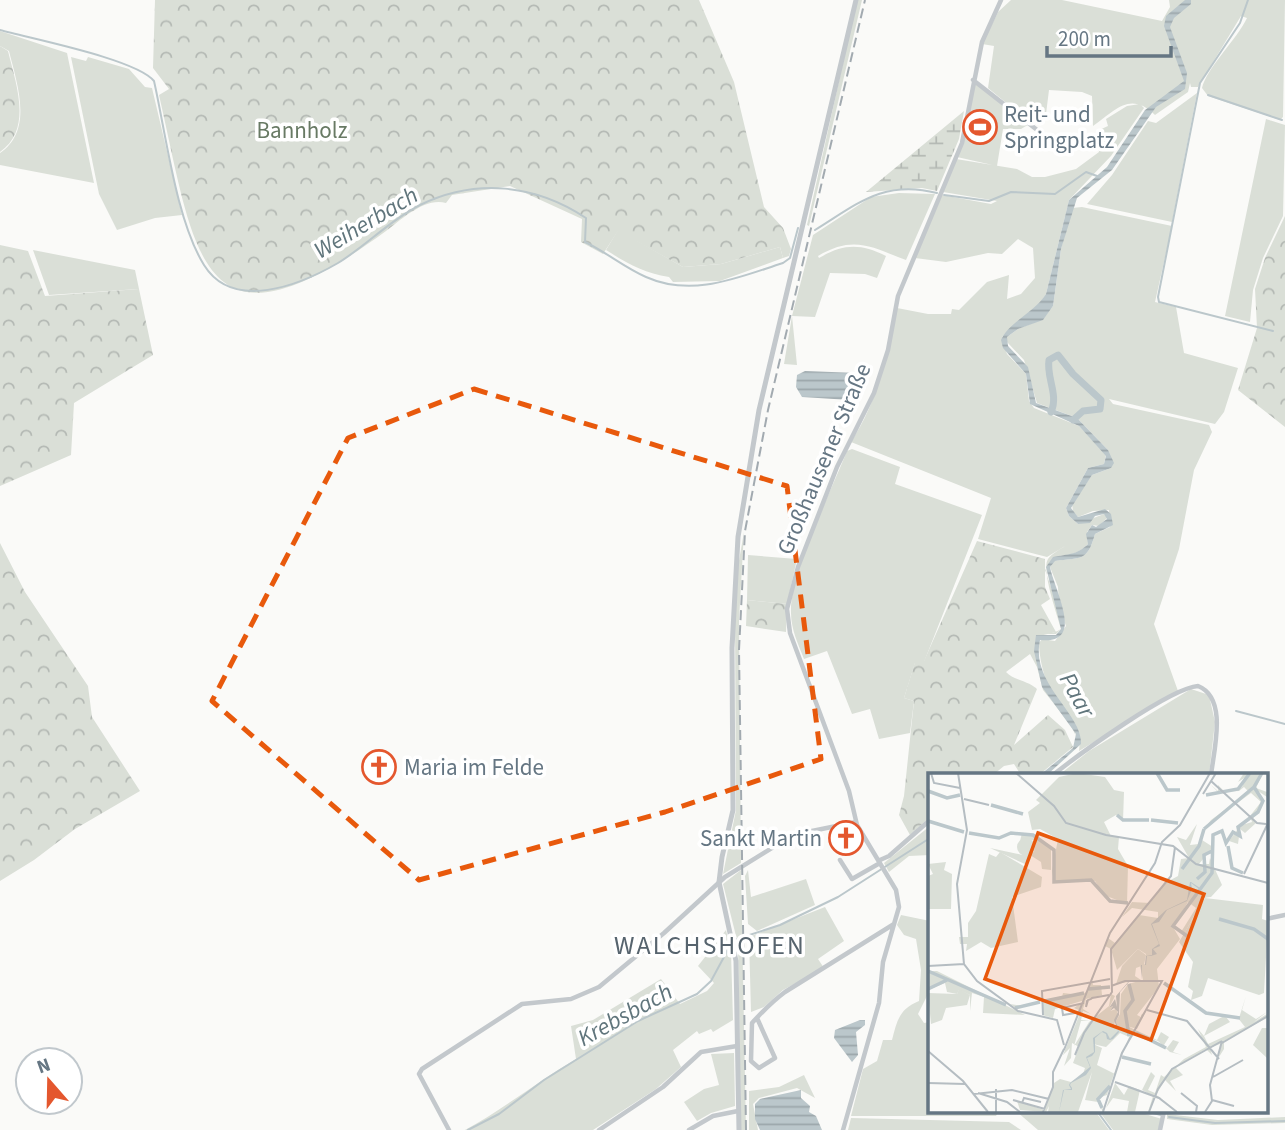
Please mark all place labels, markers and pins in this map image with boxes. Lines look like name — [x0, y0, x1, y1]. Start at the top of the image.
place label: Reit- und Springplatz — [1004, 98, 1115, 157]
sports icon: Reit- und Springplatz — [961, 108, 999, 146]
church icon: Maria im Felde — [360, 748, 398, 786]
place label: Maria im Felde — [404, 751, 544, 784]
church icon: Sankt Martin — [827, 819, 865, 857]
place label: Sankt Martin — [700, 822, 822, 855]

